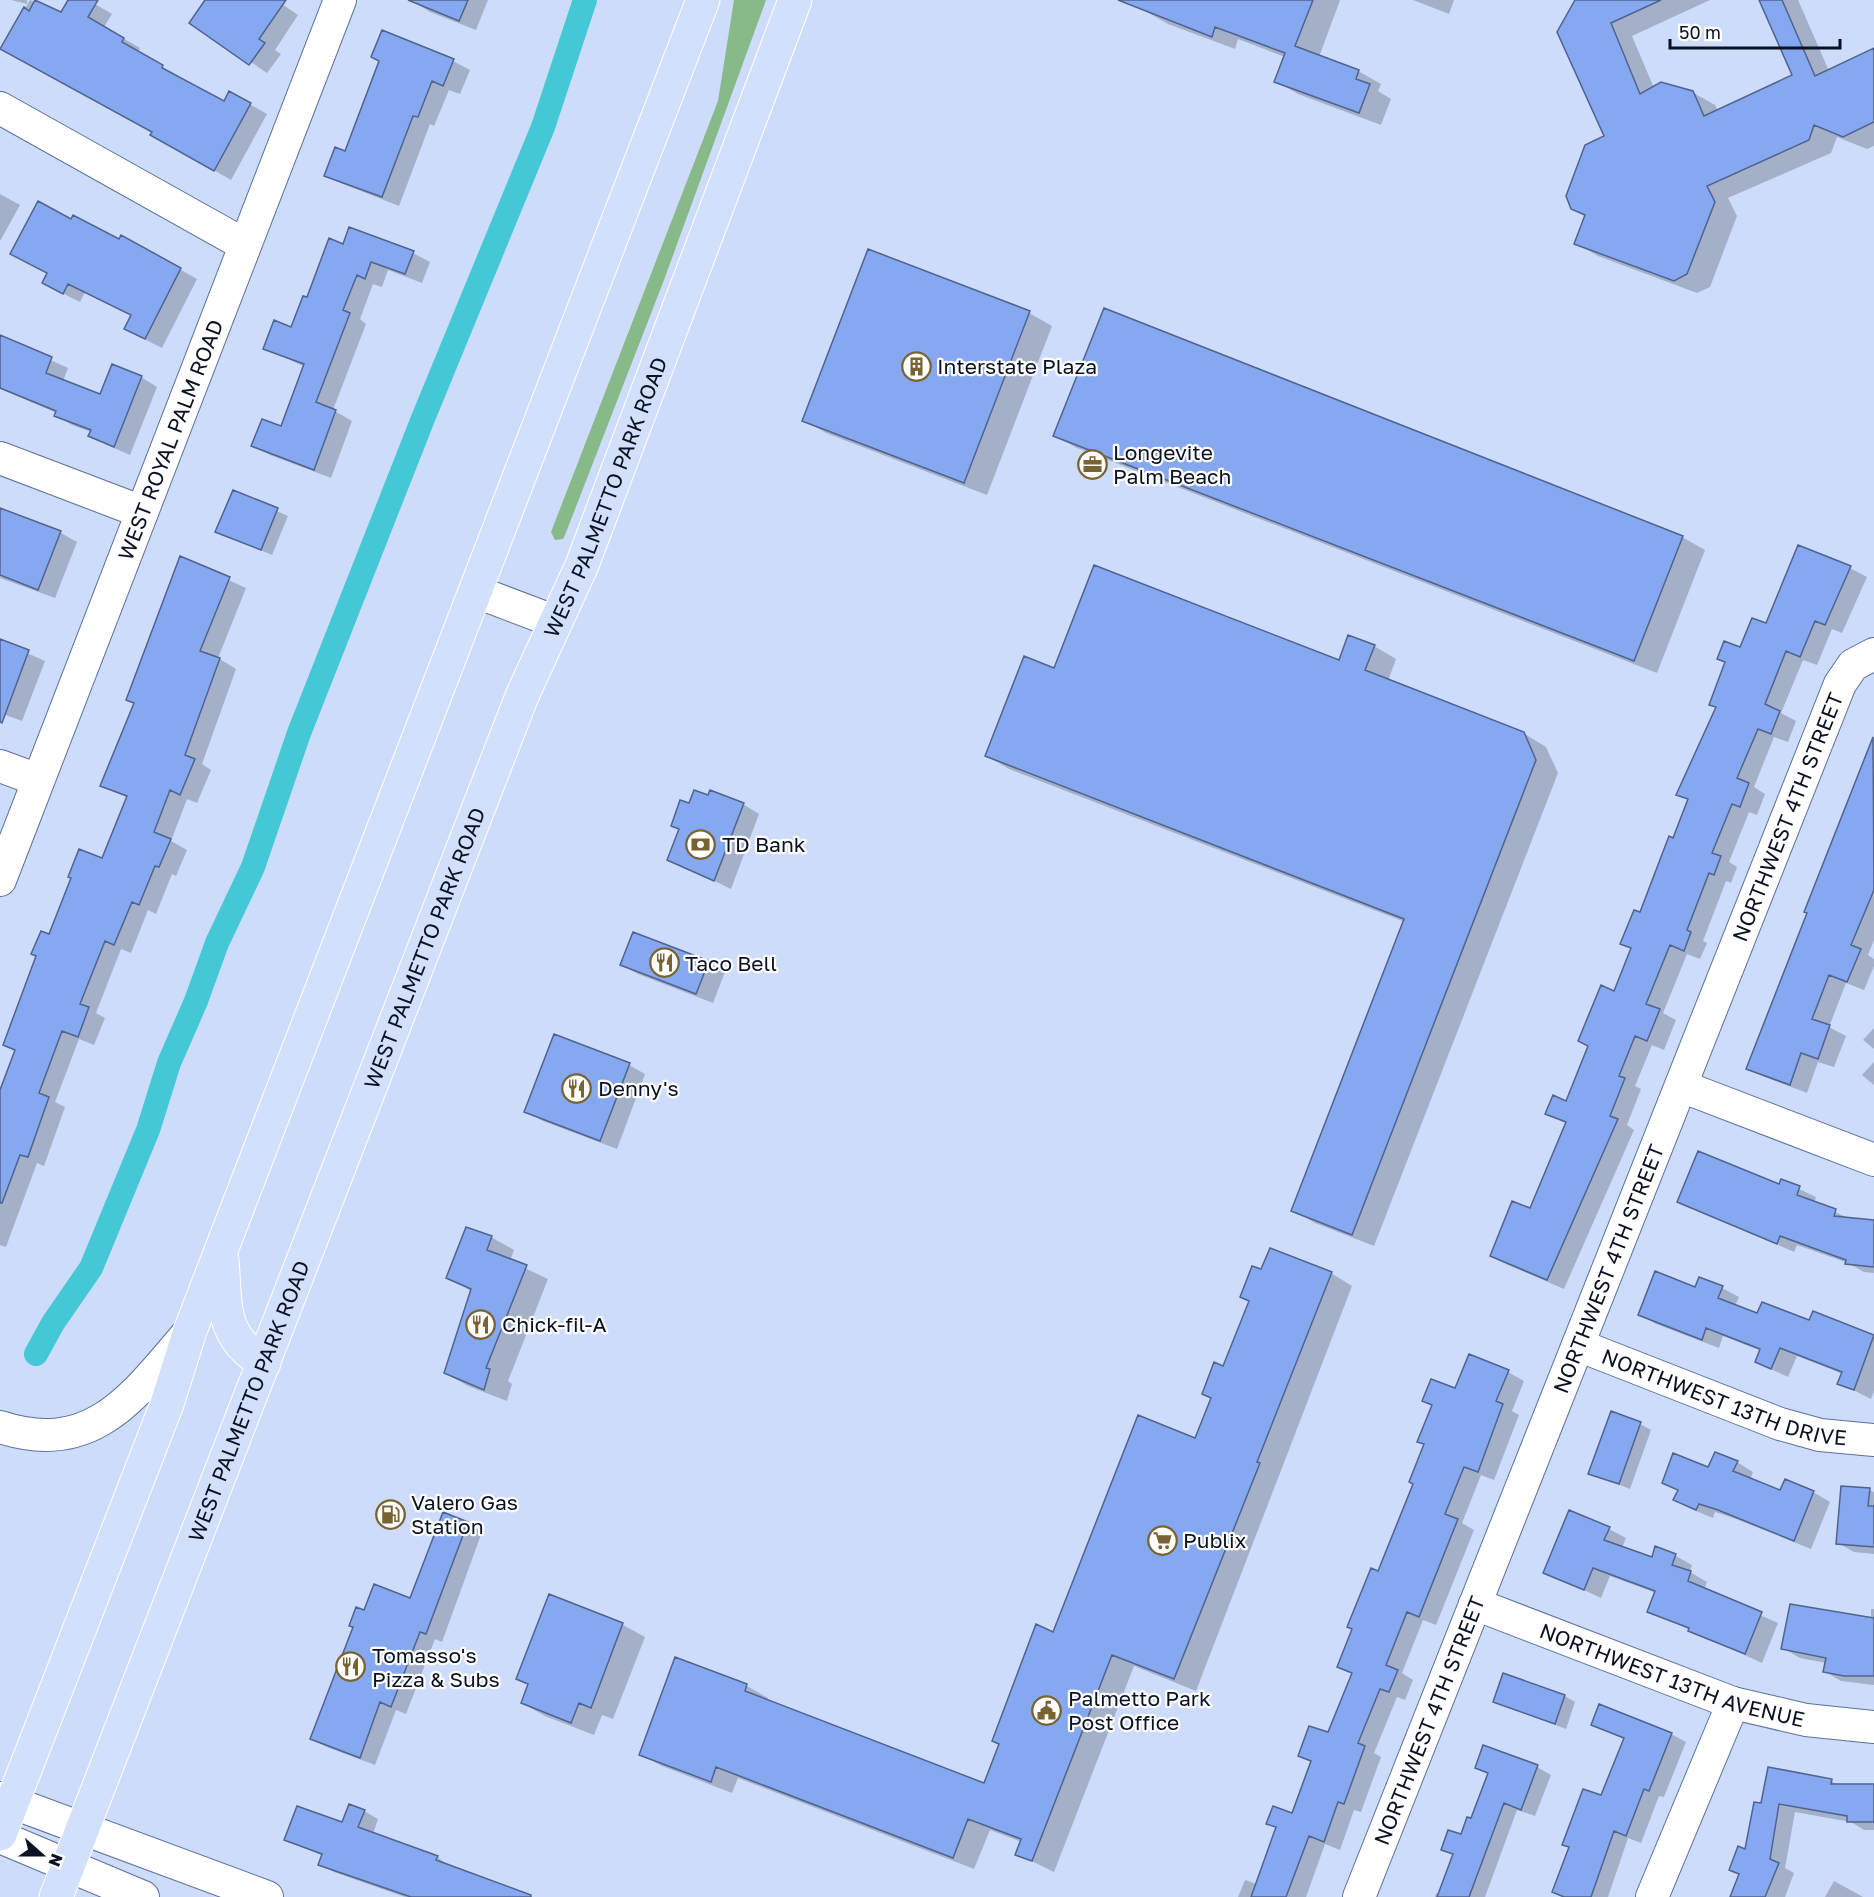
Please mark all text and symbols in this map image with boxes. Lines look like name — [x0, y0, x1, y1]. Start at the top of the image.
scale bar — [1670, 12, 1840, 50]
text: 50 m — [1679, 21, 1721, 43]
street label: WEST ROYAL PALM ROAD — [112, 316, 228, 564]
building icon: Interstate Plaza — [900, 350, 932, 382]
street label: WEST PALMETTO PARK ROAD — [538, 353, 672, 641]
place label: Interstate Plaza — [937, 353, 1097, 379]
place label: Longevite Palm Beach — [1113, 439, 1231, 489]
office icon: Longevite Palm Beach — [1076, 448, 1108, 480]
street label: NORTHWEST 4TH STREET — [1726, 689, 1848, 945]
street label: WEST PALMETTO PARK ROAD — [358, 804, 491, 1092]
bank icon: TD Bank — [685, 828, 717, 860]
place label: TD Bank — [722, 831, 806, 857]
restaurant icon: Taco Bell — [648, 947, 680, 979]
place label: Taco Bell — [685, 950, 777, 976]
restaurant icon: Denny's — [561, 1072, 593, 1104]
place label: Denny's — [598, 1075, 679, 1101]
street label: NORTHWEST 4TH STREET — [1547, 1140, 1669, 1397]
street label: WEST PALMETTO PARK ROAD — [182, 1257, 315, 1545]
restaurant icon: Chick-fil-A — [465, 1308, 497, 1340]
place label: Chick-fil-A — [502, 1311, 607, 1337]
street label: NORTHWEST 13TH DRIVE — [1598, 1343, 1848, 1450]
place label: Valero Gas Station — [411, 1489, 518, 1539]
fuel station icon: Valero Gas Station — [374, 1498, 406, 1530]
supermarket icon: Publix — [1146, 1524, 1178, 1556]
place label: Publix — [1183, 1527, 1247, 1553]
street label: NORTHWEST 4TH STREET — [1368, 1592, 1490, 1849]
street label: NORTHWEST 13TH AVENUE — [1536, 1617, 1807, 1732]
place label: Tomasso's Pizza & Subs — [372, 1642, 500, 1692]
restaurant icon: Tomasso's Pizza & Subs — [335, 1651, 367, 1683]
place label: Palmetto Park Post Office — [1068, 1685, 1211, 1735]
public building icon: Palmetto Park Post Office — [1031, 1694, 1063, 1726]
north arrow — [12, 1825, 72, 1885]
text: N — [44, 1851, 68, 1870]

